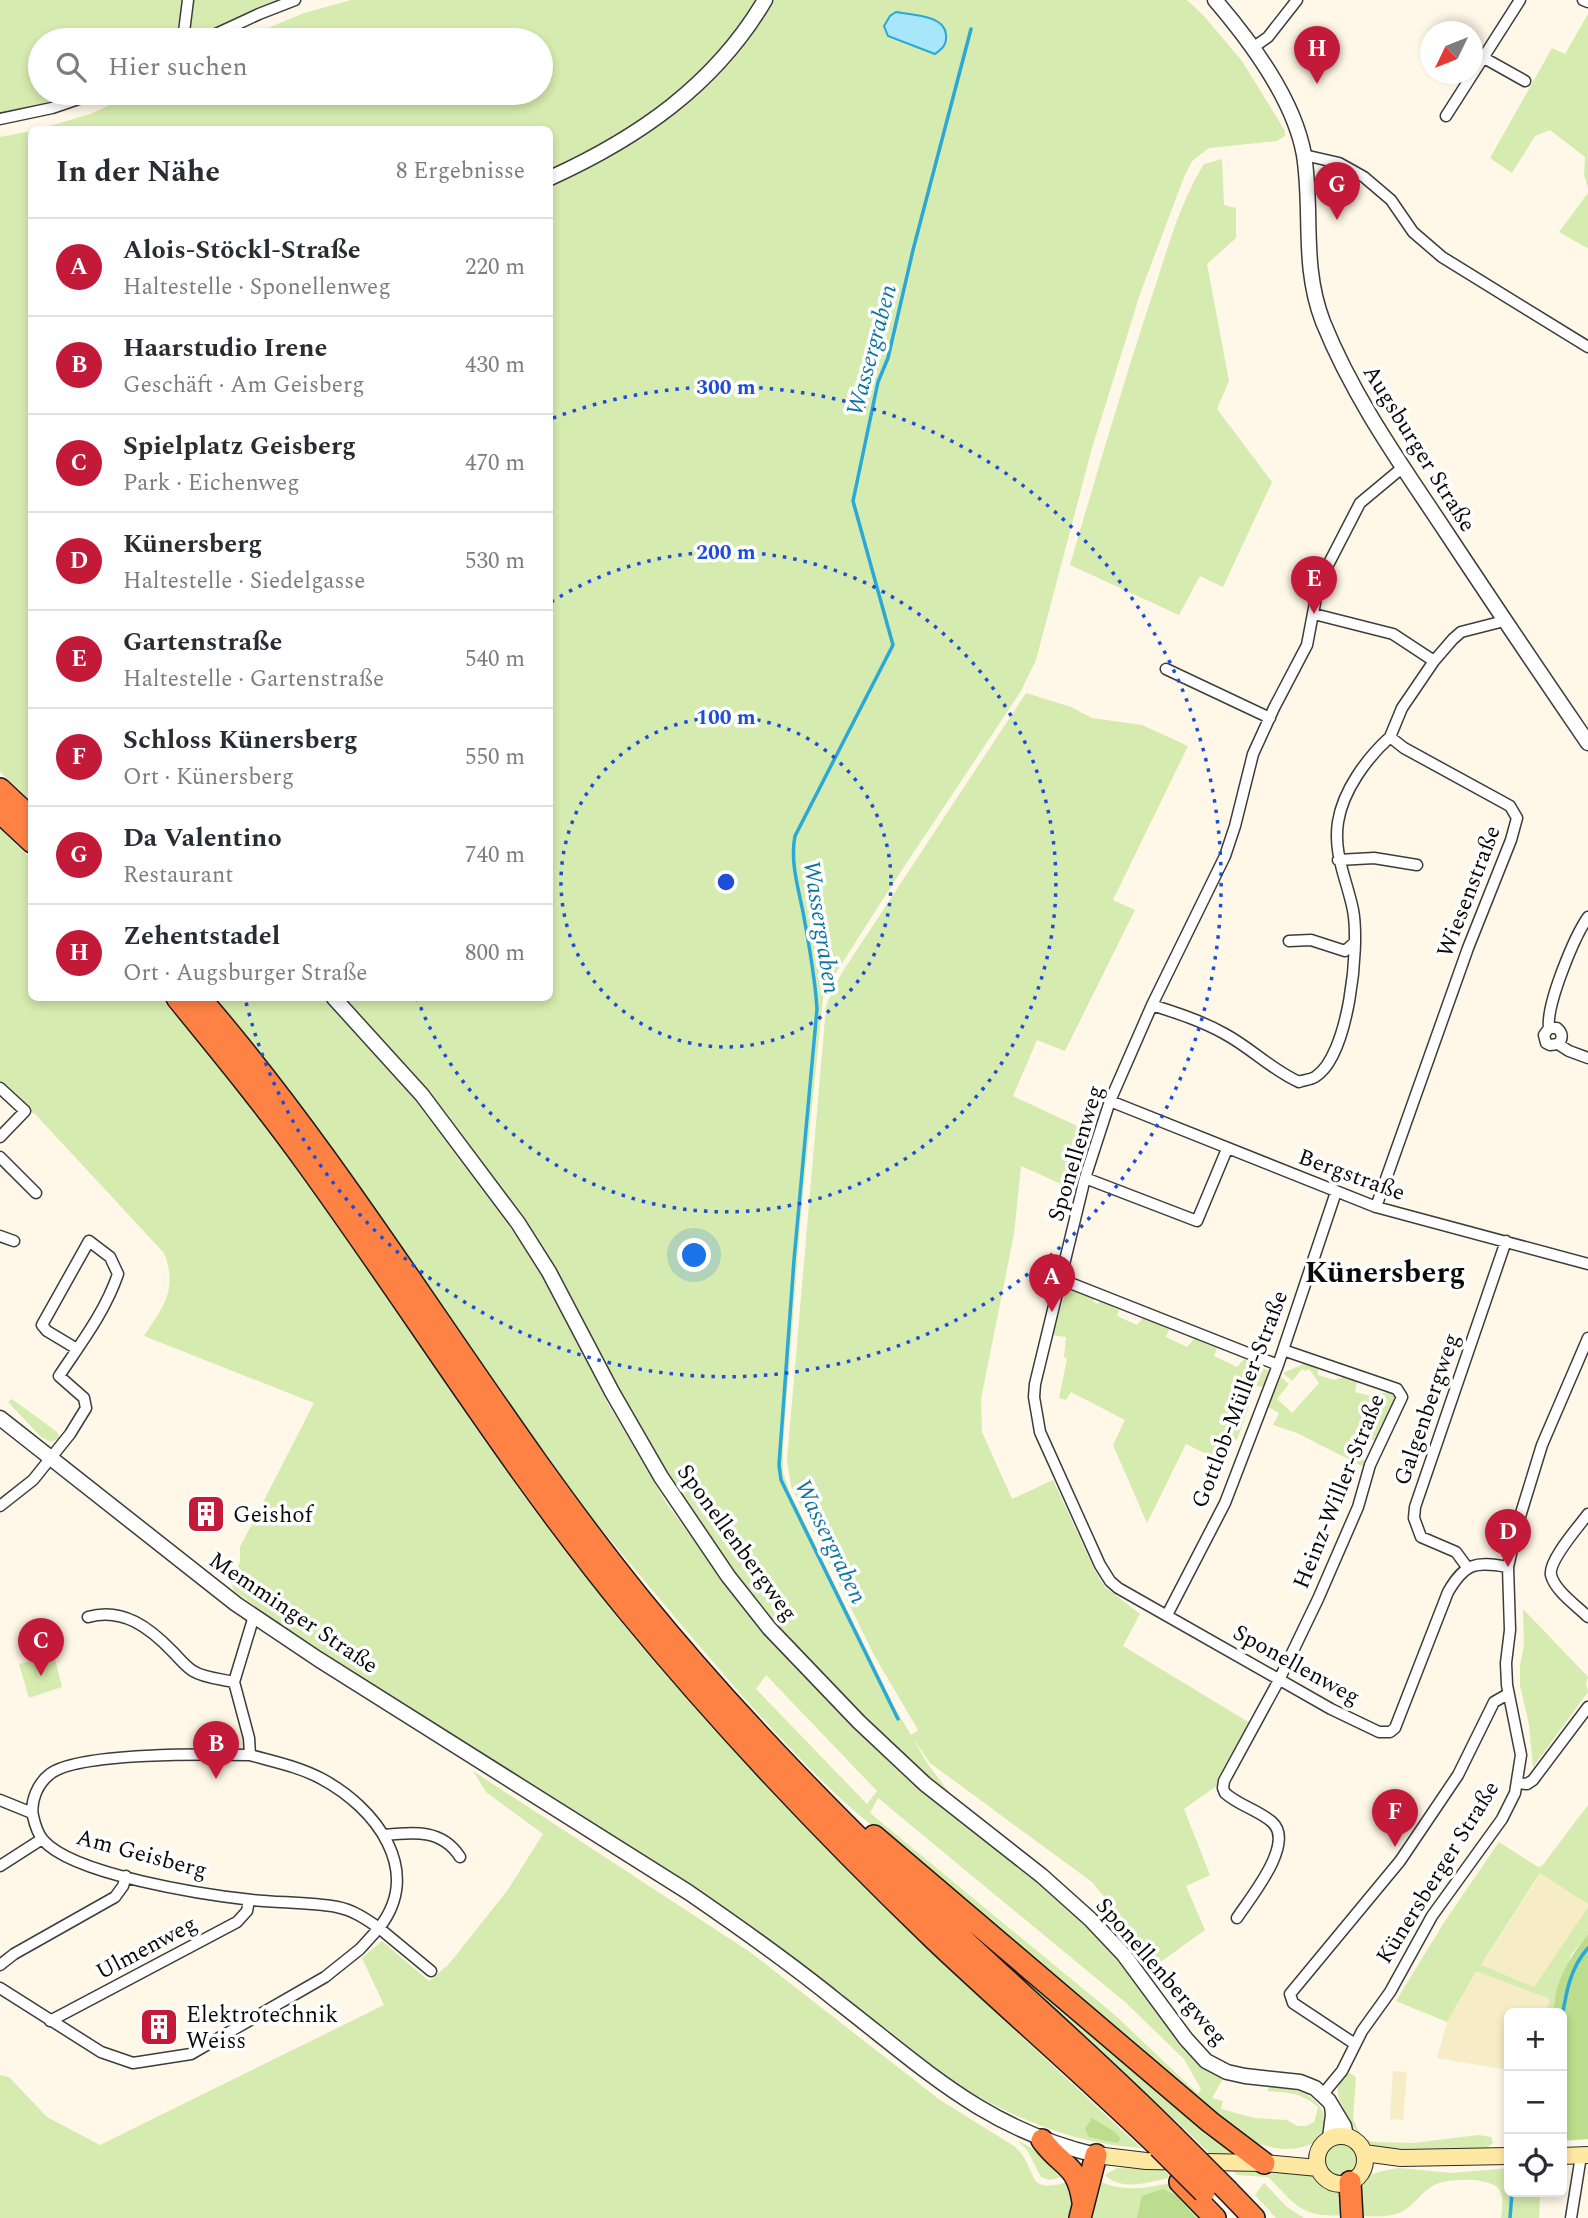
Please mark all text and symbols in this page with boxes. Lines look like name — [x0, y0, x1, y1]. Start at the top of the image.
north arrow — [1420, 21, 1483, 84]
pin: H — [1294, 26, 1340, 84]
search box — [28, 28, 553, 105]
text: Hier suchen — [108, 47, 248, 87]
icon: search — [52, 48, 90, 86]
text: In der Nähe — [56, 149, 220, 195]
text: 8 Ergebnisse — [396, 154, 525, 189]
pin: G — [1314, 162, 1360, 220]
text: Alois-Stöckl-Straße — [123, 230, 361, 270]
text: A — [70, 250, 88, 285]
text: 220 m — [465, 250, 525, 285]
text: Haltestelle · Sponellenweg — [123, 270, 391, 305]
water label: Wassergraben — [837, 280, 907, 420]
text: Haarstudio Irene — [123, 328, 327, 368]
text: B — [71, 348, 87, 383]
text: 430 m — [465, 348, 525, 383]
street label: Augsburger Straße — [1353, 358, 1484, 539]
text: Geschäft · Am Geisberg — [123, 368, 365, 403]
text: 300 m — [696, 372, 756, 404]
text: Spielplatz Geisberg — [123, 426, 356, 466]
text: C — [71, 446, 87, 481]
text: 470 m — [465, 446, 525, 481]
text: Park · Eichenweg — [123, 466, 300, 501]
text: Künersberg — [123, 524, 262, 564]
text: 200 m — [696, 537, 756, 569]
text: D — [70, 544, 88, 579]
text: 530 m — [465, 544, 525, 579]
pin: E — [1291, 556, 1337, 614]
text: Haltestelle · Siedelgasse — [123, 564, 365, 599]
text: Gartenstraße — [123, 622, 282, 662]
text: E — [71, 642, 87, 677]
text: 540 m — [465, 642, 525, 677]
text: Haltestelle · Gartenstraße — [123, 662, 384, 697]
text: 100 m — [696, 702, 756, 734]
text: Schloss Künersberg — [123, 720, 358, 760]
text: F — [72, 740, 86, 775]
text: 550 m — [465, 740, 525, 775]
text: Ort · Künersberg — [123, 760, 294, 795]
text: Da Valentino — [123, 818, 282, 858]
street label: Wiesenstraße — [1428, 820, 1511, 963]
text: G — [70, 838, 88, 873]
text: 740 m — [465, 838, 525, 873]
text: Restaurant — [123, 858, 233, 893]
water label: Wassergraben — [793, 858, 849, 997]
centre of rings — [714, 870, 738, 894]
text: Zehentstadel — [123, 916, 280, 956]
text: H — [69, 936, 89, 971]
text: 800 m — [465, 936, 525, 971]
text: Ort · Augsburger Straße — [123, 956, 368, 991]
street label: Sponellenweg — [1039, 1081, 1114, 1226]
street label: Bergstraße — [1293, 1140, 1410, 1211]
your location — [677, 1238, 711, 1272]
district label: Künersberg — [1305, 1250, 1465, 1296]
pin: A — [1029, 1254, 1075, 1312]
street label: Gottlob-Müller-Straße — [1183, 1286, 1298, 1514]
street label: Galgenbergweg — [1385, 1329, 1470, 1490]
street label: Heinz-Willer-Straße — [1284, 1389, 1395, 1594]
street label: Sponellenbergweg — [668, 1457, 806, 1629]
water label: Wassergraben — [784, 1473, 876, 1610]
building icon: Geishof — [185, 1493, 227, 1535]
place label: Geishof — [233, 1498, 315, 1533]
pin: D — [1485, 1509, 1531, 1567]
street label: Memminger Straße — [201, 1543, 385, 1683]
street label: Sponellenweg — [1226, 1616, 1366, 1715]
pin: C — [18, 1618, 64, 1676]
pin: B — [193, 1721, 239, 1779]
street label: Künersberger Straße — [1368, 1774, 1509, 1971]
pin: F — [1372, 1789, 1418, 1847]
street label: Am Geisberg — [72, 1820, 211, 1889]
street label: Sponellenbergweg — [1086, 1890, 1235, 2054]
street label: Ulmenweg — [90, 1907, 204, 1990]
place label: Elektrotechnik Weiss — [186, 1998, 338, 2059]
building icon: Elektrotechnik Weiss — [138, 2006, 180, 2048]
map controls — [1504, 2008, 1567, 2197]
button: + — [1504, 2008, 1567, 2071]
button: − — [1504, 2071, 1567, 2134]
button: locate — [1504, 2134, 1567, 2197]

